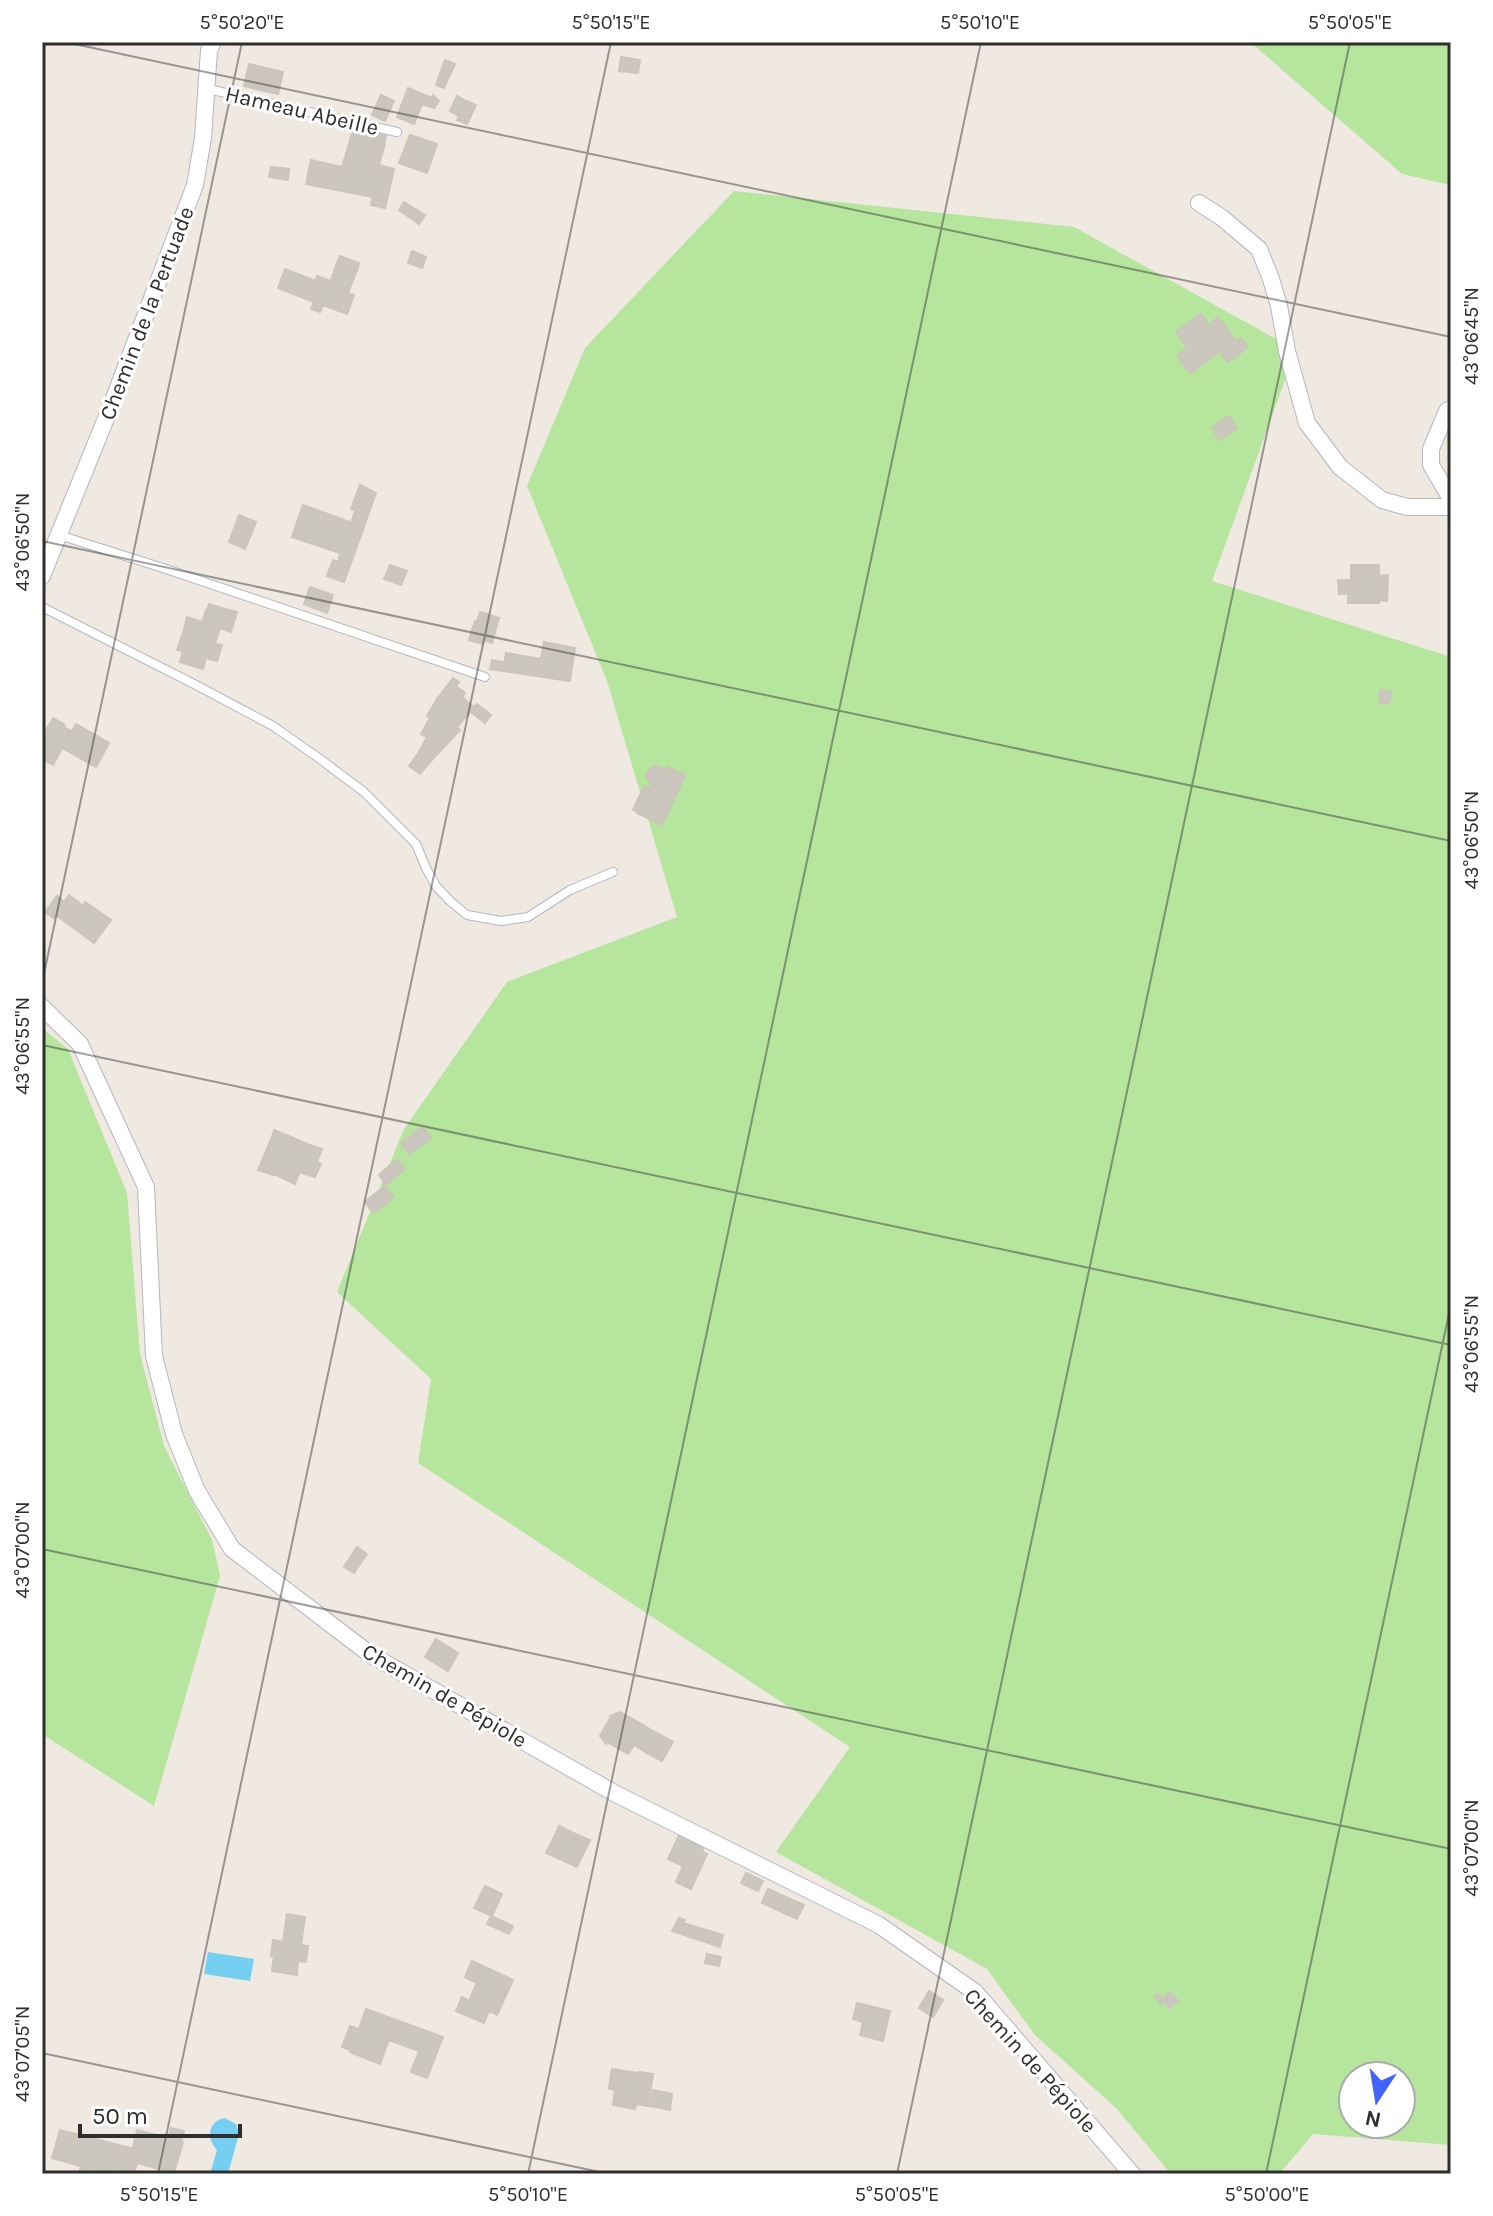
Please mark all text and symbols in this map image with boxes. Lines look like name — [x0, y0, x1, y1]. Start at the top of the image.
text: 5°50'20"E — [200, 11, 284, 34]
text: 5°50'15"E — [571, 11, 651, 34]
text: 5°50'10"E — [940, 11, 1020, 34]
text: 5°50'05"E — [1308, 11, 1392, 34]
street label: Hameau Abeille — [223, 81, 381, 141]
street label: Chemin de la Pertuade — [94, 203, 200, 424]
text: 43°06'45"N — [1460, 287, 1483, 385]
text: 43°06'50"N — [11, 493, 34, 591]
text: 43°06'50"N — [1460, 791, 1483, 889]
text: 43°06'55"N — [11, 997, 34, 1095]
text: 43°06'55"N — [1460, 1295, 1483, 1393]
text: 43°07'00"N — [11, 1501, 34, 1599]
street label: Chemin de Pépiole — [358, 1638, 531, 1754]
text: 43°07'00"N — [1460, 1799, 1483, 1897]
street label: Chemin de Pépiole — [958, 1983, 1102, 2138]
text: 43°07'05"N — [11, 2006, 34, 2102]
north arrow — [1337, 2060, 1417, 2140]
scale bar — [80, 2088, 240, 2138]
text: 50 m — [92, 2102, 148, 2130]
text: N — [1363, 2104, 1383, 2133]
text: 5°50'15"E — [119, 2183, 199, 2206]
text: 5°50'10"E — [488, 2183, 568, 2206]
text: 5°50'05"E — [855, 2183, 939, 2206]
text: 5°50'00"E — [1224, 2183, 1310, 2206]

